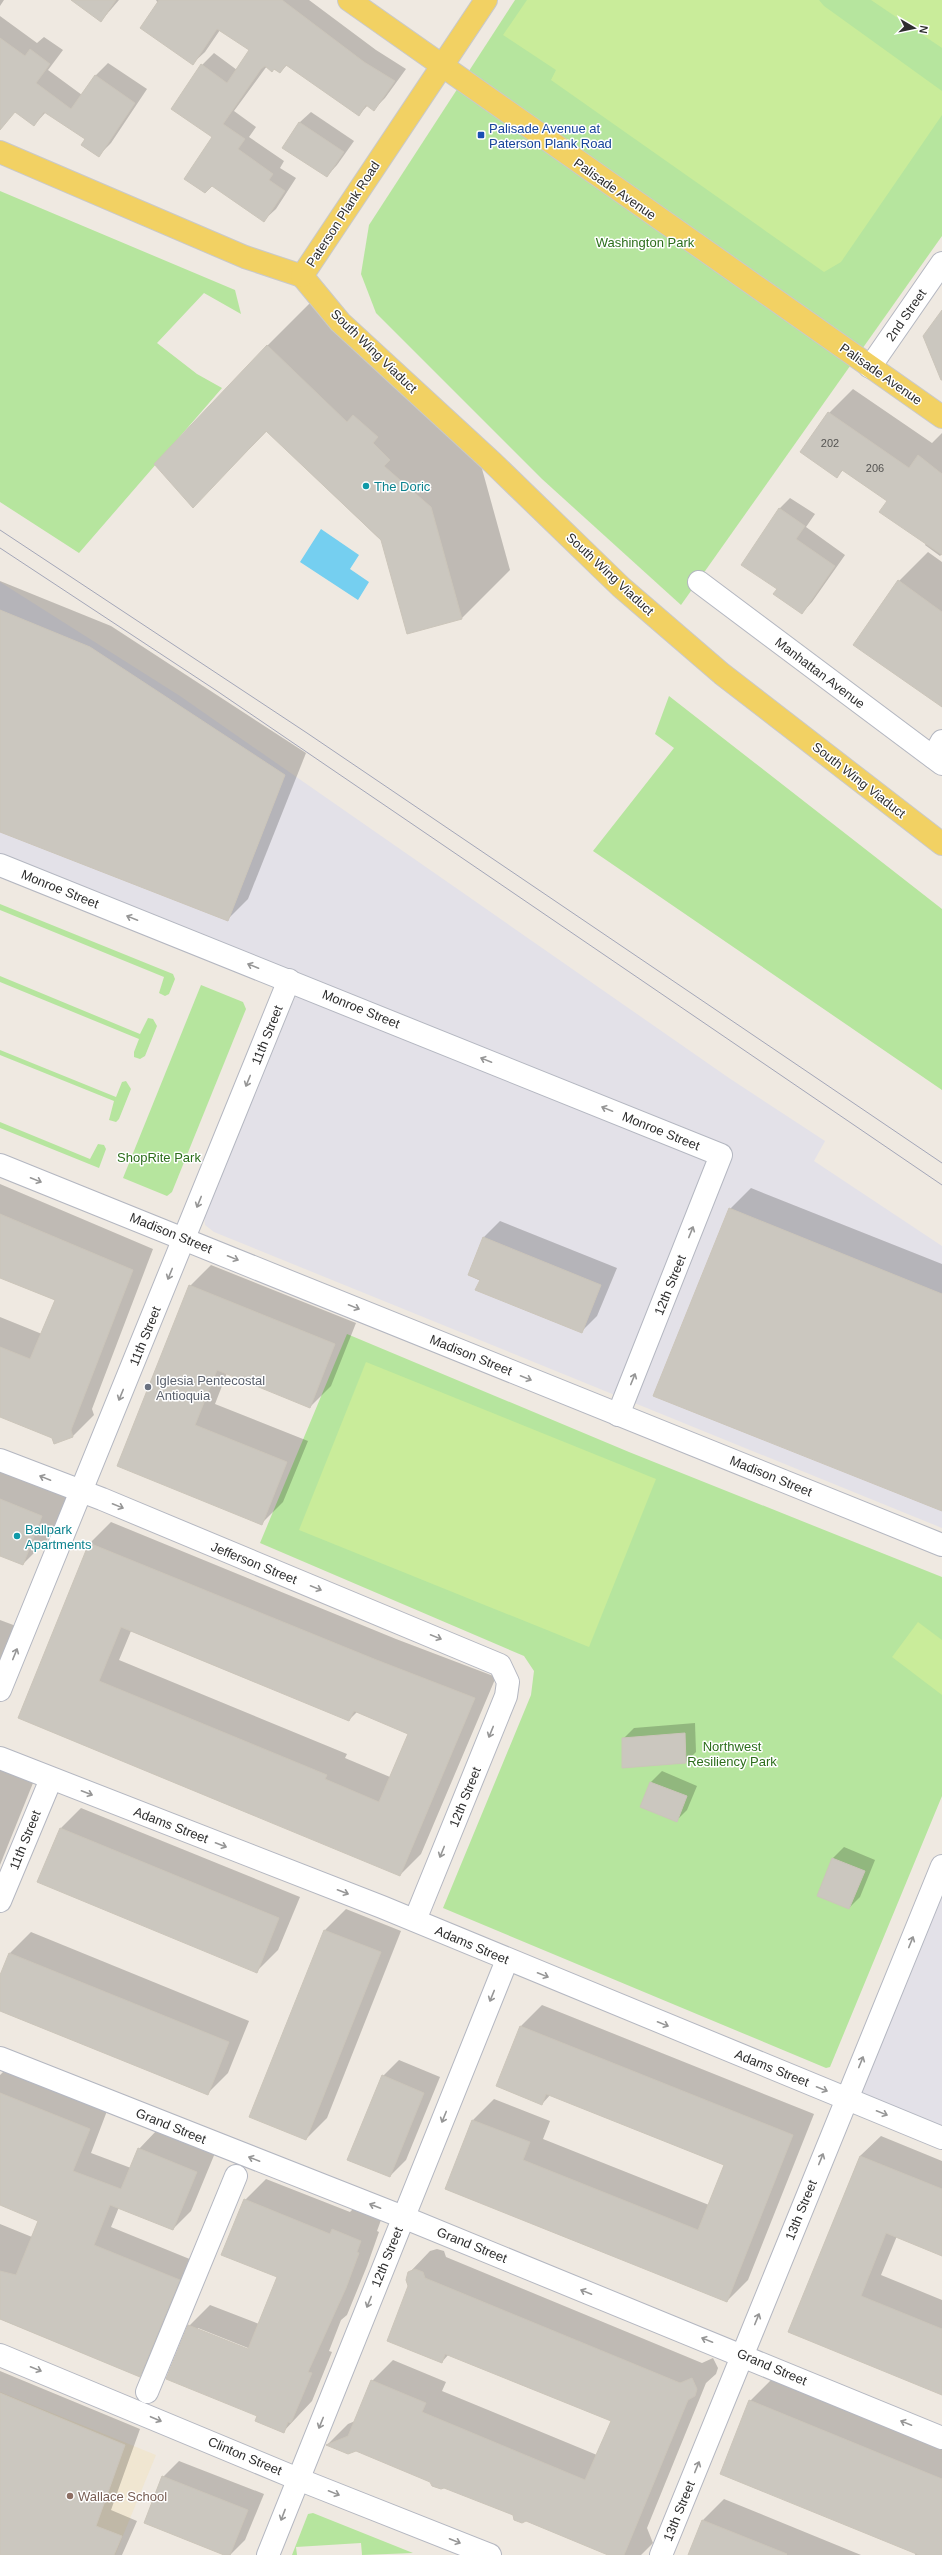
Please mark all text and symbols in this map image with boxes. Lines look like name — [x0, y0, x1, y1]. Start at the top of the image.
north arrow — [894, 8, 934, 48]
text: N — [917, 25, 930, 34]
place label: Palisade Avenue at Paterson Plank Road — [489, 121, 612, 151]
marker: Palisade Avenue at Paterson Plank Road — [476, 130, 486, 140]
street label: Palisade Avenue — [571, 155, 659, 223]
street label: Paterson Plank Road — [303, 158, 383, 270]
park label: Washington Park — [596, 235, 695, 250]
street label: 2nd Street — [883, 286, 930, 344]
street label: South Wing Viaduct — [328, 306, 420, 396]
street label: Palisade Avenue — [837, 340, 925, 408]
house number: 202 — [821, 437, 839, 449]
house number: 206 — [866, 462, 884, 474]
place label: The Doric — [374, 479, 431, 494]
marker: The Doric — [361, 481, 371, 491]
street label: South Wing Viaduct — [563, 530, 657, 619]
street label: Manhattan Avenue — [772, 634, 868, 712]
street label: South Wing Viaduct — [809, 739, 909, 821]
street label: Monroe Street — [19, 867, 101, 912]
one-way arrow — [126, 913, 138, 921]
one-way arrow — [247, 962, 259, 969]
street label: Monroe Street — [320, 987, 402, 1032]
street label: 11th Street — [248, 1003, 286, 1067]
one-way arrow — [481, 1056, 493, 1064]
one-way arrow — [244, 1075, 251, 1087]
one-way arrow — [601, 1105, 613, 1113]
street label: Monroe Street — [620, 1109, 702, 1154]
park label: ShopRite Park — [117, 1150, 201, 1165]
one-way arrow — [30, 1176, 42, 1184]
one-way arrow — [195, 1195, 202, 1207]
street label: Madison Street — [128, 1210, 215, 1256]
one-way arrow — [687, 1227, 695, 1239]
street label: 12th Street — [651, 1252, 689, 1317]
one-way arrow — [227, 1255, 239, 1263]
one-way arrow — [166, 1268, 173, 1280]
street label: 11th Street — [126, 1304, 164, 1368]
one-way arrow — [347, 1304, 359, 1312]
street label: Madison Street — [428, 1332, 515, 1378]
place label: Iglesia Pentecostal Antioquia — [156, 1373, 265, 1403]
one-way arrow — [520, 1374, 532, 1382]
one-way arrow — [629, 1374, 637, 1386]
marker: Iglesia Pentecostal Antioquia — [143, 1382, 153, 1392]
one-way arrow — [117, 1388, 124, 1400]
street label: Madison Street — [728, 1453, 815, 1499]
one-way arrow — [40, 1474, 52, 1482]
one-way arrow — [111, 1503, 123, 1511]
place label: Ballpark Apartments — [25, 1522, 92, 1552]
marker: Ballpark Apartments — [12, 1531, 22, 1541]
street label: Jefferson Street — [209, 1539, 300, 1587]
one-way arrow — [309, 1584, 321, 1592]
one-way arrow — [430, 1634, 442, 1642]
one-way arrow — [11, 1649, 19, 1661]
one-way arrow — [487, 1725, 494, 1737]
park label: Northwest Resiliency Park — [687, 1739, 777, 1769]
street label: 12th Street — [446, 1764, 484, 1829]
one-way arrow — [81, 1789, 93, 1797]
street label: Adams Street — [132, 1804, 211, 1846]
street label: 11th Street — [6, 1808, 44, 1872]
one-way arrow — [215, 1841, 227, 1849]
one-way arrow — [438, 1846, 446, 1858]
one-way arrow — [336, 1888, 348, 1896]
street label: Adams Street — [433, 1923, 512, 1967]
one-way arrow — [907, 1937, 915, 1949]
one-way arrow — [536, 1971, 548, 1979]
one-way arrow — [488, 1990, 496, 2002]
one-way arrow — [657, 2021, 669, 2028]
street label: Adams Street — [733, 2046, 812, 2090]
one-way arrow — [858, 2057, 865, 2069]
one-way arrow — [816, 2086, 828, 2094]
street label: Grand Street — [134, 2105, 209, 2147]
one-way arrow — [439, 2110, 447, 2122]
one-way arrow — [875, 2110, 887, 2118]
one-way arrow — [248, 2154, 260, 2162]
one-way arrow — [818, 2154, 826, 2166]
street label: 13th Street — [782, 2177, 820, 2242]
one-way arrow — [369, 2202, 381, 2210]
street label: 12th Street — [368, 2224, 406, 2289]
street label: Grand Street — [435, 2224, 510, 2266]
one-way arrow — [581, 2287, 593, 2295]
one-way arrow — [364, 2296, 372, 2308]
one-way arrow — [753, 2313, 761, 2325]
one-way arrow — [701, 2336, 713, 2344]
street label: Grand Street — [735, 2346, 810, 2389]
one-way arrow — [30, 2366, 42, 2374]
one-way arrow — [150, 2415, 162, 2423]
one-way arrow — [316, 2416, 324, 2428]
one-way arrow — [900, 2418, 912, 2426]
street label: Clinton Street — [206, 2434, 285, 2478]
one-way arrow — [693, 2462, 701, 2474]
street label: 13th Street — [660, 2478, 698, 2543]
place label: Wallace School — [78, 2489, 167, 2504]
one-way arrow — [328, 2490, 340, 2498]
marker: Wallace School — [65, 2491, 75, 2501]
one-way arrow — [279, 2508, 287, 2520]
one-way arrow — [449, 2538, 461, 2546]

